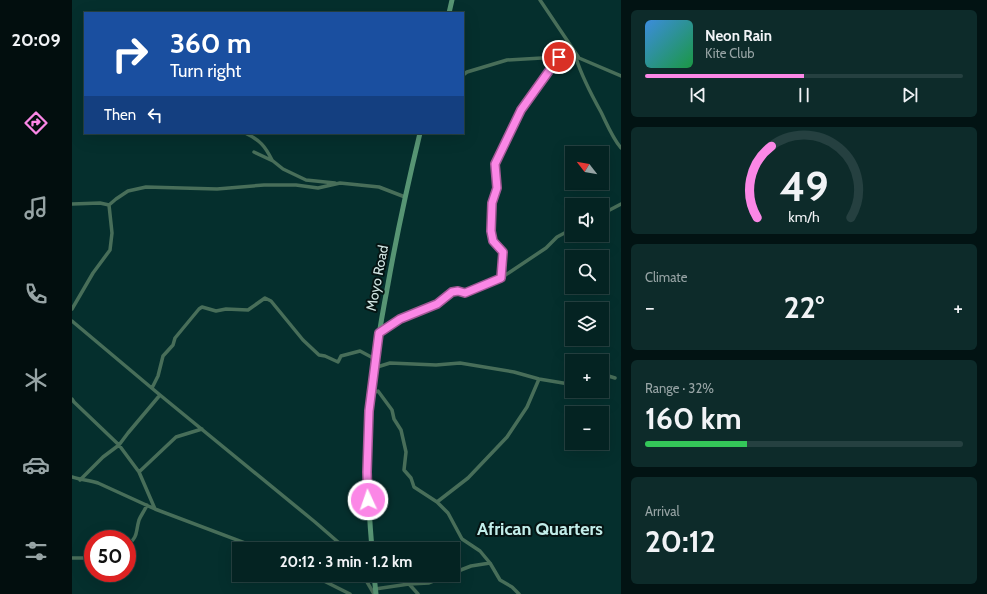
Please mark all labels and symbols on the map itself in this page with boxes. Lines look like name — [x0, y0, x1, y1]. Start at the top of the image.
pin — [542, 40, 576, 74]
north arrow — [565, 146, 609, 190]
street label: Moyo Road — [362, 243, 392, 313]
position arrow — [347, 479, 389, 521]
district label: African Quarters — [477, 518, 603, 540]
speed limit sign: 50 — [84, 530, 136, 582]

